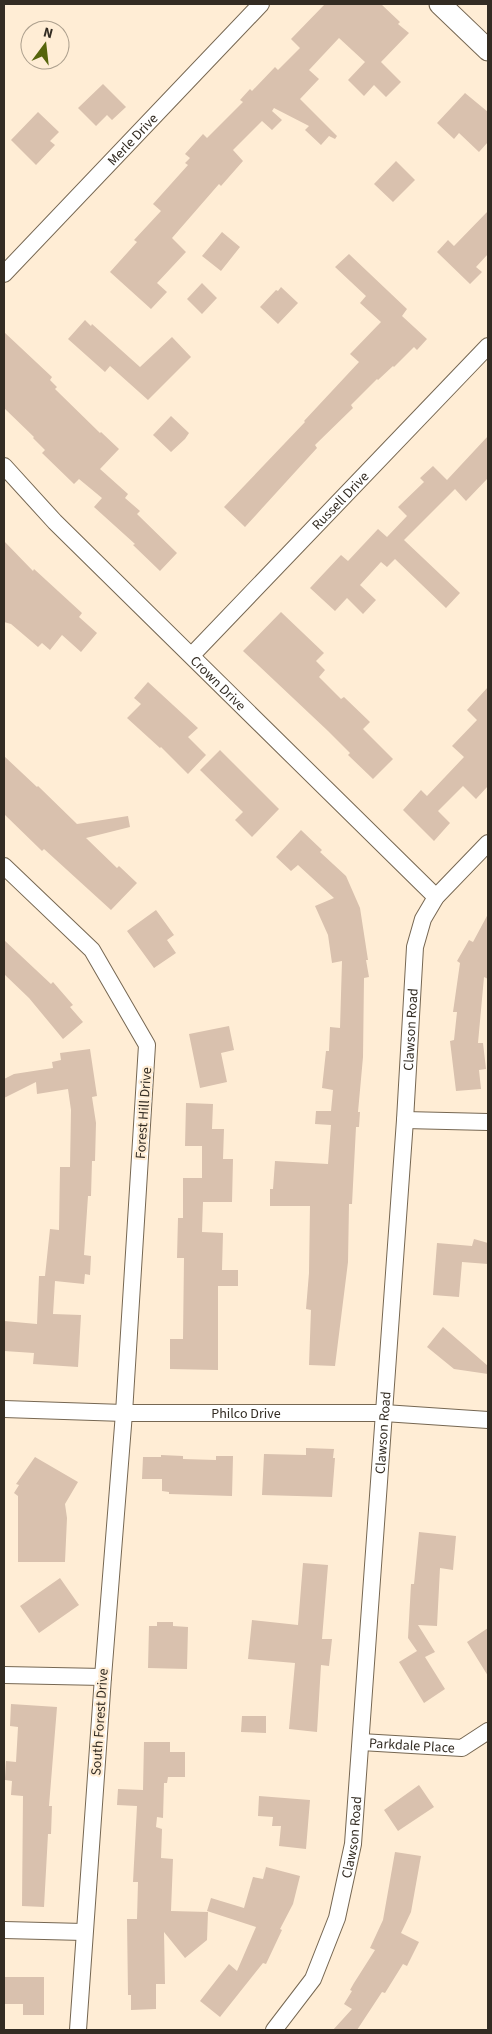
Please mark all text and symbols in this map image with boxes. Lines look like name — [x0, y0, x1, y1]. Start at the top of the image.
north arrow — [20, 20, 70, 70]
text: N — [41, 23, 55, 44]
street label: Merle Drive — [103, 109, 163, 171]
street label: Russell Drive — [308, 467, 374, 535]
street label: Crown Drive — [185, 651, 250, 716]
street label: Clawson Road — [399, 988, 424, 1071]
street label: Forest Hill Drive — [131, 1066, 157, 1160]
street label: Clawson Road — [371, 1391, 396, 1475]
street label: Philco Drive — [211, 1404, 281, 1424]
street label: South Forest Drive — [86, 1668, 114, 1776]
street label: Parkdale Place — [368, 1733, 455, 1759]
street label: Clawson Road — [337, 1796, 367, 1880]

